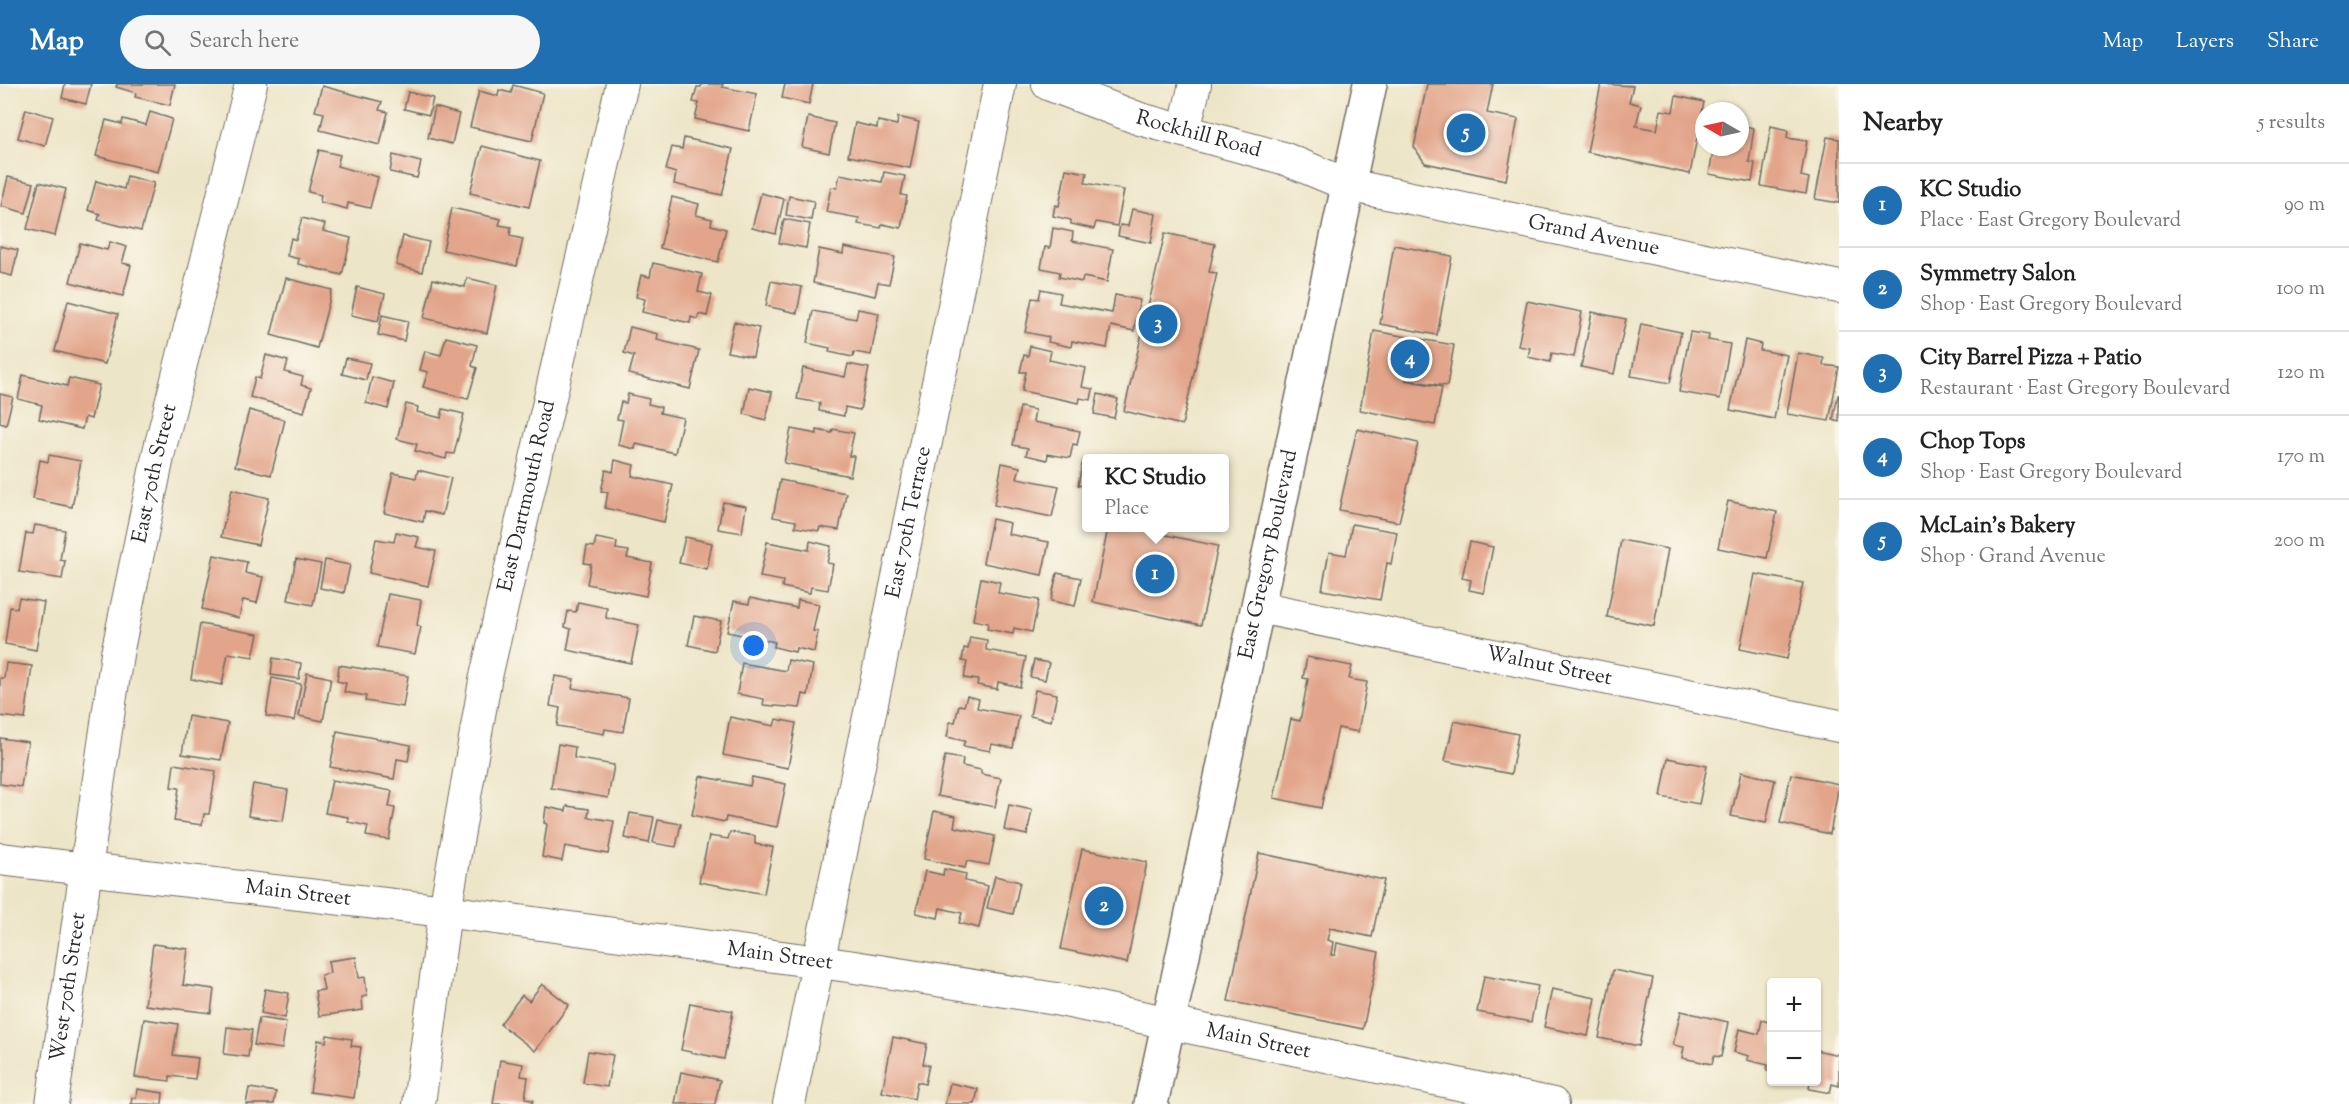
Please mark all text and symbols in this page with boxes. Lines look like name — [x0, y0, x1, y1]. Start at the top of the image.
search box — [120, 15, 540, 69]
text: Map — [30, 22, 84, 62]
icon: search — [141, 26, 174, 59]
text: Search here — [189, 26, 299, 58]
text: Map — [2103, 27, 2143, 57]
text: Layers — [2176, 27, 2234, 57]
text: Share — [2267, 27, 2319, 57]
north arrow — [1695, 102, 1749, 156]
street label: Rockhill Road — [1132, 104, 1265, 166]
text: Nearby — [1863, 105, 1943, 142]
text: 5 results — [2258, 109, 2325, 138]
pin: 5 — [1446, 110, 1486, 156]
text: KC Studio — [1920, 175, 2021, 207]
text: 1 — [1879, 191, 1886, 220]
text: 90 m — [2284, 191, 2325, 220]
text: Place · East Gregory Boulevard — [1920, 207, 2181, 236]
street label: Grand Avenue — [1525, 208, 1662, 264]
text: Symmetry Salon — [1920, 259, 2076, 291]
text: 2 — [1878, 275, 1887, 304]
text: 100 m — [2276, 275, 2325, 304]
text: Shop · East Gregory Boulevard — [1920, 291, 2182, 320]
pin: 3 — [1138, 302, 1178, 346]
pin: 4 — [1390, 336, 1430, 382]
text: City Barrel Pizza + Patio — [1920, 343, 2142, 375]
text: 3 — [1878, 359, 1887, 388]
text: 120 m — [2277, 359, 2325, 388]
text: Restaurant · East Gregory Boulevard — [1920, 375, 2230, 404]
street label: East Dartmouth Road — [491, 397, 564, 595]
street label: East 70th Street — [125, 401, 185, 546]
text: Chop Tops — [1920, 427, 2025, 459]
text: 4 — [1877, 443, 1888, 472]
text: 170 m — [2277, 443, 2325, 472]
street label: East 70th Terrace — [879, 444, 940, 601]
street label: East Gregory Boulevard — [1232, 447, 1306, 662]
popup — [1082, 454, 1229, 532]
text: Shop · East Gregory Boulevard — [1920, 459, 2182, 488]
text: KC Studio — [1105, 463, 1206, 495]
text: Place — [1105, 495, 1149, 524]
text: McLain's Bakery — [1920, 511, 2075, 543]
text: 5 — [1879, 527, 1886, 556]
text: 200 m — [2274, 527, 2325, 556]
text: Shop · Grand Avenue — [1920, 543, 2106, 572]
pin: 1 — [1136, 552, 1174, 596]
your location — [739, 631, 768, 660]
street label: Walnut Street — [1483, 639, 1615, 694]
street label: Main Street — [244, 873, 352, 915]
pin: 2 — [1084, 884, 1124, 928]
street label: West 70th Street — [43, 911, 94, 1064]
street label: Main Street — [725, 935, 834, 979]
map controls — [1767, 978, 1821, 1086]
button: + — [1767, 978, 1821, 1032]
street label: Main Street — [1203, 1016, 1313, 1067]
button: − — [1767, 1032, 1821, 1086]

